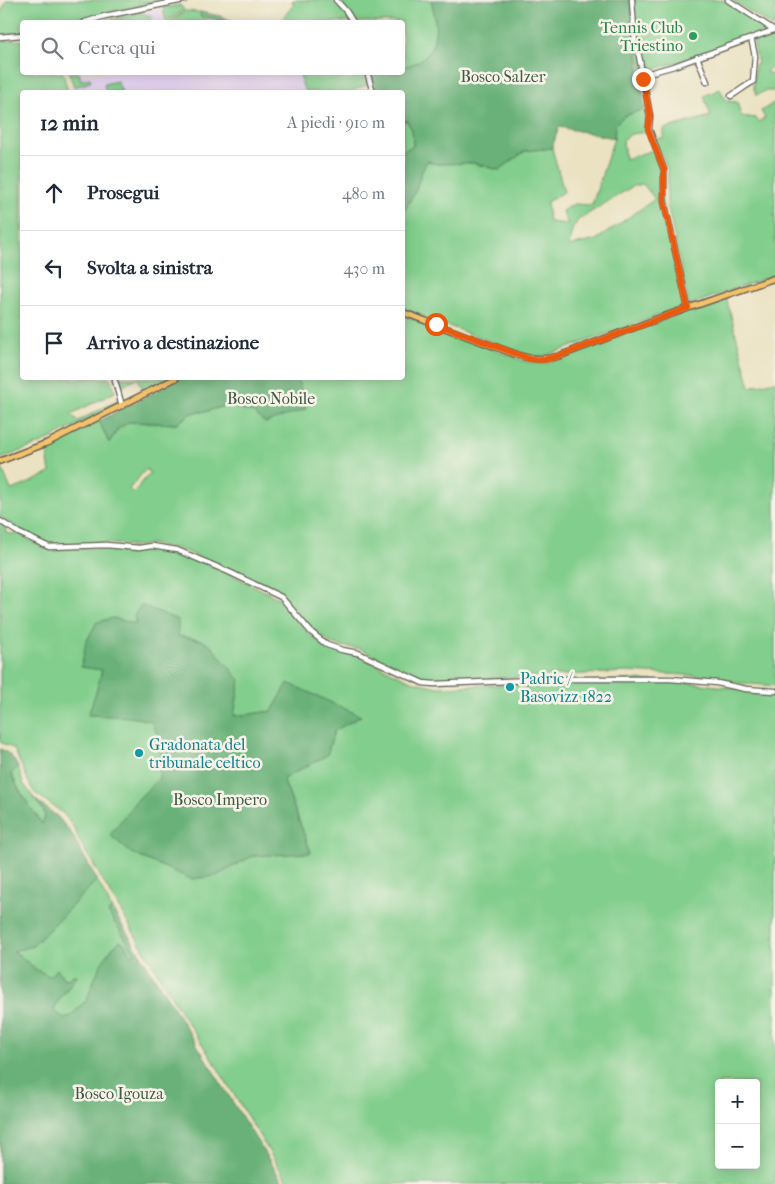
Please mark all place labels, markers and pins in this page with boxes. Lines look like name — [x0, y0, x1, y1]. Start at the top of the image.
place label: Tennis Club Triestino — [601, 18, 683, 55]
marker: Tennis Club Triestino — [687, 30, 699, 42]
place label: Padric / Basovizz 1822 — [520, 669, 612, 706]
marker: Padric / Basovizz 1822 — [504, 681, 516, 693]
place label: Gradonata del tribunale celtico — [149, 735, 261, 772]
marker: Gradonata del tribunale celtico — [133, 747, 145, 759]

